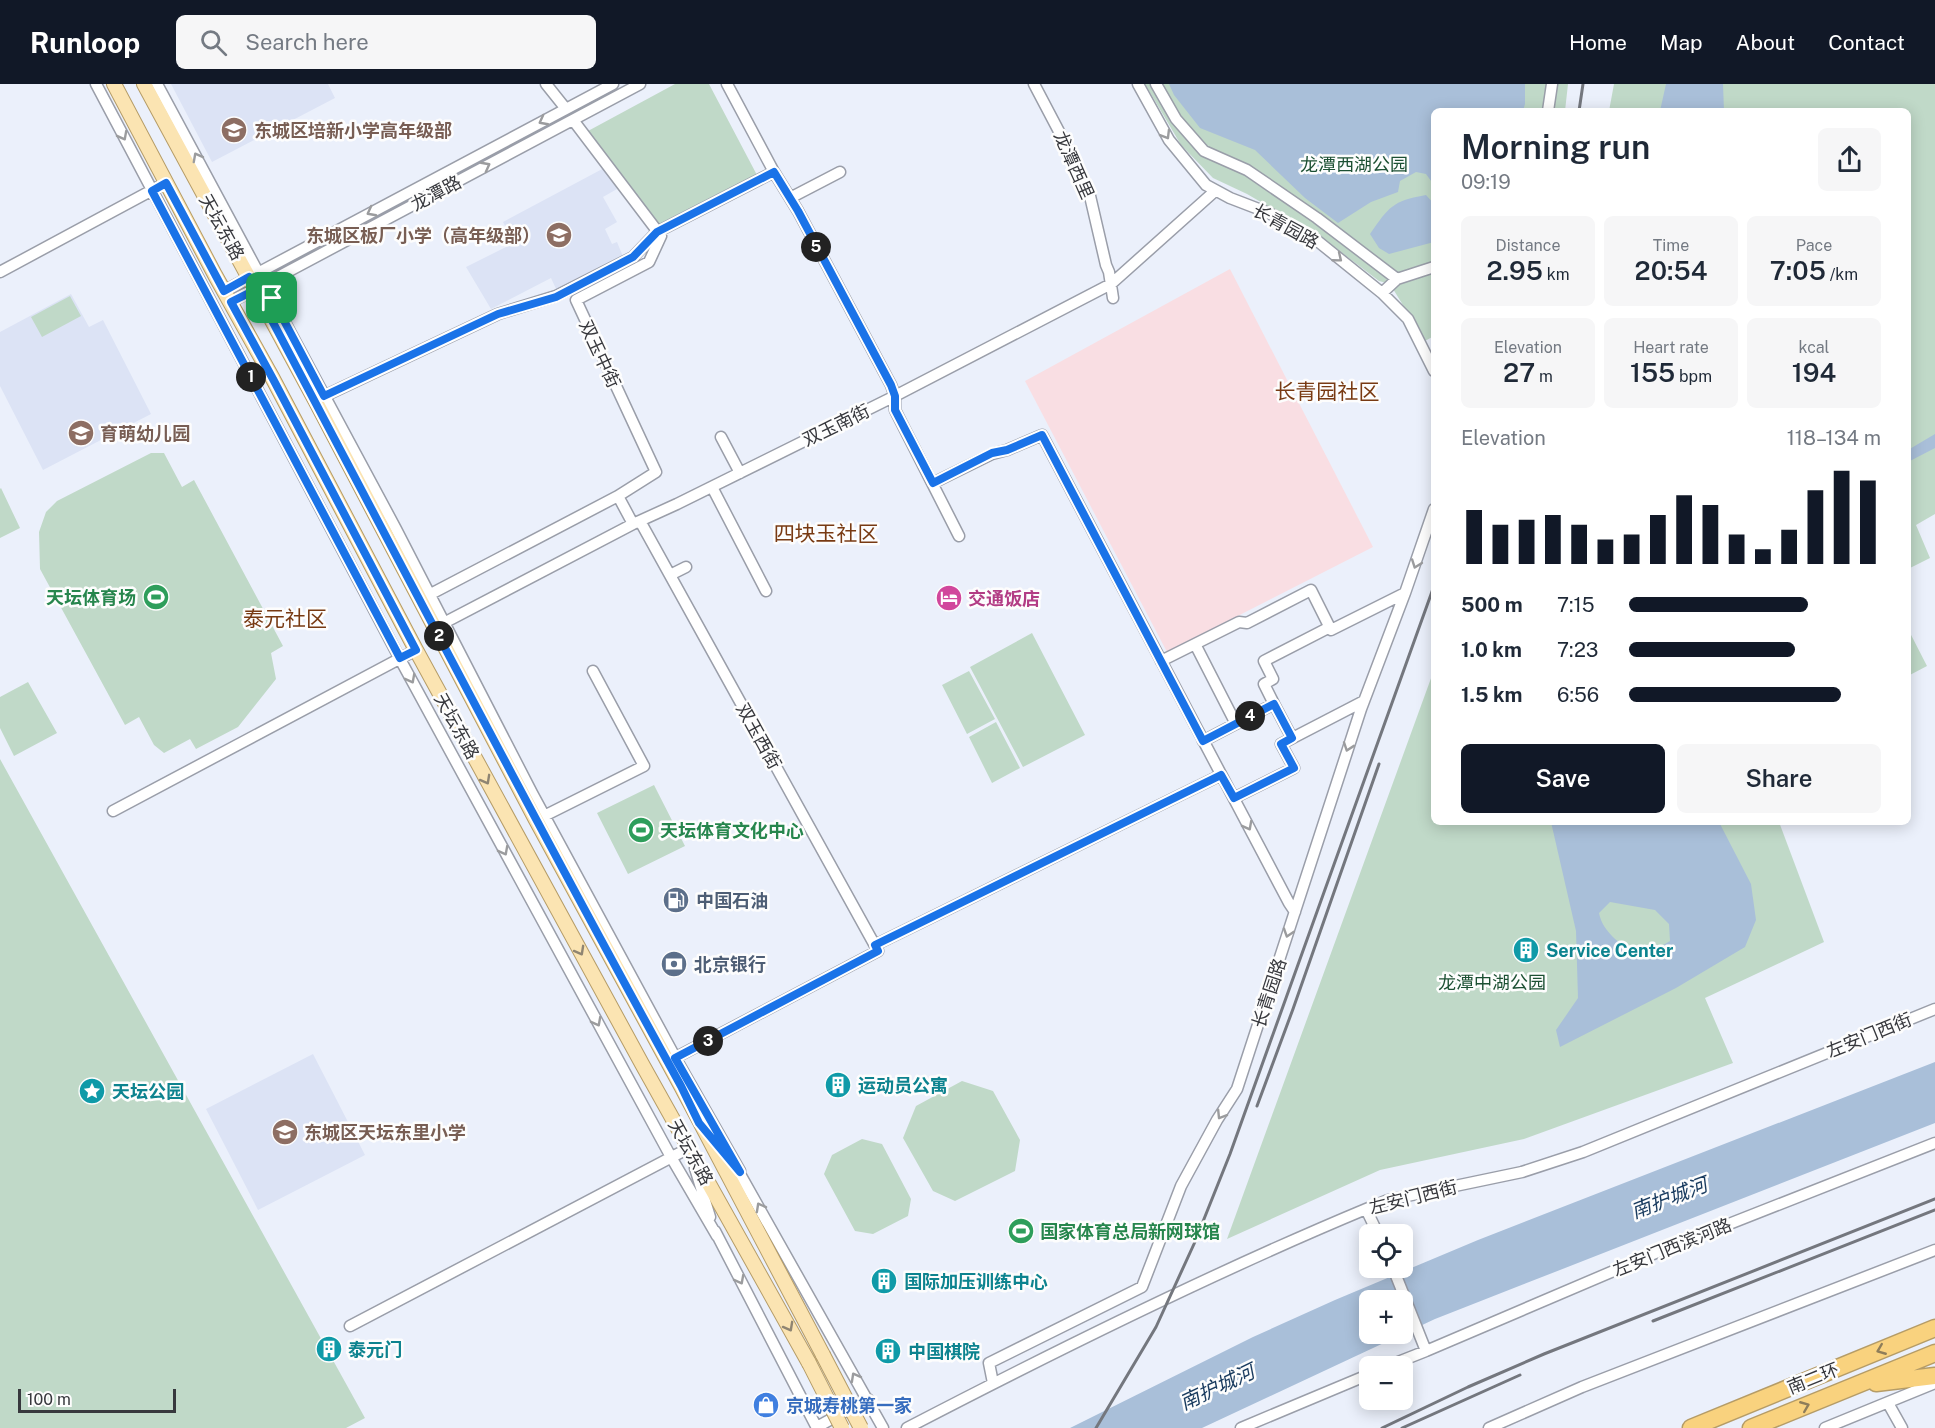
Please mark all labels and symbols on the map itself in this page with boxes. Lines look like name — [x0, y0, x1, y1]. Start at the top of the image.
one-way arrow — [539, 114, 549, 125]
school or university icon: 东城区培新小学高年级部 — [219, 115, 249, 145]
place label: 东城区培新小学高年级部 — [254, 120, 452, 141]
street label: 龙潭西里 — [1050, 128, 1098, 202]
one-way arrow — [116, 129, 127, 140]
one-way arrow — [1159, 129, 1171, 139]
one-way arrow — [193, 153, 204, 164]
park label: 龙潭西湖公园 — [1300, 154, 1408, 175]
one-way arrow — [480, 162, 491, 173]
street label: 龙潭路 — [407, 171, 465, 215]
street label: 天坛东路 — [195, 190, 249, 264]
street label: 长青园路 — [1249, 199, 1323, 253]
one-way arrow — [366, 205, 377, 217]
school or university icon: 东城区板厂小学（高年级部） — [544, 220, 574, 250]
place label: 东城区板厂小学（高年级部） — [306, 225, 540, 246]
pin: 5 — [801, 232, 831, 262]
one-way arrow — [1331, 250, 1342, 261]
pin — [246, 272, 297, 323]
street label: 双玉中街 — [575, 317, 625, 391]
pin: 1 — [236, 362, 266, 392]
district label: 长青园社区 — [1275, 379, 1380, 404]
street label: 双玉南街 — [799, 400, 873, 450]
school or university icon: 育萌幼儿园 — [66, 418, 96, 448]
place label: 育萌幼儿园 — [100, 423, 190, 444]
district label: 四块玉社区 — [774, 521, 879, 546]
one-way arrow — [1410, 558, 1423, 569]
sports icon: 天坛体育场 — [141, 582, 171, 612]
hotel icon: 交通饭店 — [934, 583, 964, 613]
place label: 天坛体育场 — [46, 587, 136, 608]
place label: 交通饭店 — [968, 588, 1040, 609]
district label: 泰元社区 — [243, 606, 327, 631]
pin: 2 — [424, 621, 454, 651]
one-way arrow — [404, 673, 415, 683]
street label: 天坛东路 — [430, 689, 484, 763]
street label: 双玉西街 — [732, 699, 786, 773]
pin: 4 — [1235, 701, 1265, 731]
one-way arrow — [1343, 741, 1355, 752]
one-way arrow — [479, 773, 490, 784]
sports icon: 天坛体育文化中心 — [626, 815, 656, 845]
place label: 天坛体育文化中心 — [660, 820, 804, 841]
one-way arrow — [1241, 820, 1252, 830]
one-way arrow — [497, 844, 508, 855]
fuel station icon: 中国石油 — [661, 885, 691, 915]
place label: 中国石油 — [696, 890, 768, 911]
one-way arrow — [1283, 927, 1296, 938]
building icon: Service Center — [1511, 935, 1541, 965]
place label: Service Center — [1546, 940, 1674, 961]
one-way arrow — [573, 945, 584, 955]
bank icon: 北京银行 — [659, 949, 689, 979]
place label: 北京银行 — [694, 954, 766, 975]
street label: 长青园路 — [1248, 956, 1290, 1030]
park label: 龙潭中湖公园 — [1438, 972, 1546, 993]
street label: 左安门西街 — [1823, 1008, 1915, 1062]
one-way arrow — [590, 1016, 601, 1026]
pin: 3 — [693, 1026, 723, 1056]
building icon: 运动员公寓 — [823, 1070, 853, 1100]
place label: 运动员公寓 — [858, 1075, 948, 1096]
place icon: 天坛公园 — [77, 1076, 107, 1106]
place label: 天坛公园 — [112, 1081, 184, 1102]
one-way arrow — [1217, 1108, 1228, 1119]
street label: 天坛东路 — [664, 1115, 718, 1189]
school or university icon: 东城区天坛东里小学 — [270, 1117, 300, 1147]
place label: 东城区天坛东里小学 — [304, 1122, 466, 1143]
water label: 南护城河 — [1627, 1171, 1714, 1224]
street label: 左安门西街 — [1367, 1176, 1459, 1218]
one-way arrow — [756, 1202, 767, 1213]
street label: 左安门西滨河路 — [1610, 1214, 1734, 1280]
sports icon: 国家体育总局新网球馆 — [1006, 1216, 1036, 1246]
place label: 国家体育总局新网球馆 — [1040, 1221, 1220, 1242]
building icon: 国际加压训练中心 — [869, 1266, 899, 1296]
place label: 国际加压训练中心 — [904, 1271, 1048, 1292]
one-way arrow — [733, 1274, 744, 1284]
one-way arrow — [782, 1321, 793, 1331]
building icon: 泰元门 — [314, 1334, 344, 1364]
building icon: 中国棋院 — [873, 1336, 903, 1366]
place label: 泰元门 — [348, 1339, 402, 1360]
place label: 中国棋院 — [908, 1341, 980, 1362]
one-way arrow — [1876, 1343, 1887, 1355]
water label: 南护城河 — [1176, 1358, 1262, 1415]
street label: 南二环 — [1784, 1358, 1842, 1398]
one-way arrow — [851, 1373, 862, 1383]
scale bar — [18, 1386, 176, 1414]
shop icon: 京城寿桃第一家 — [751, 1390, 781, 1420]
place label: 京城寿桃第一家 — [786, 1395, 912, 1416]
one-way arrow — [1798, 1401, 1809, 1413]

